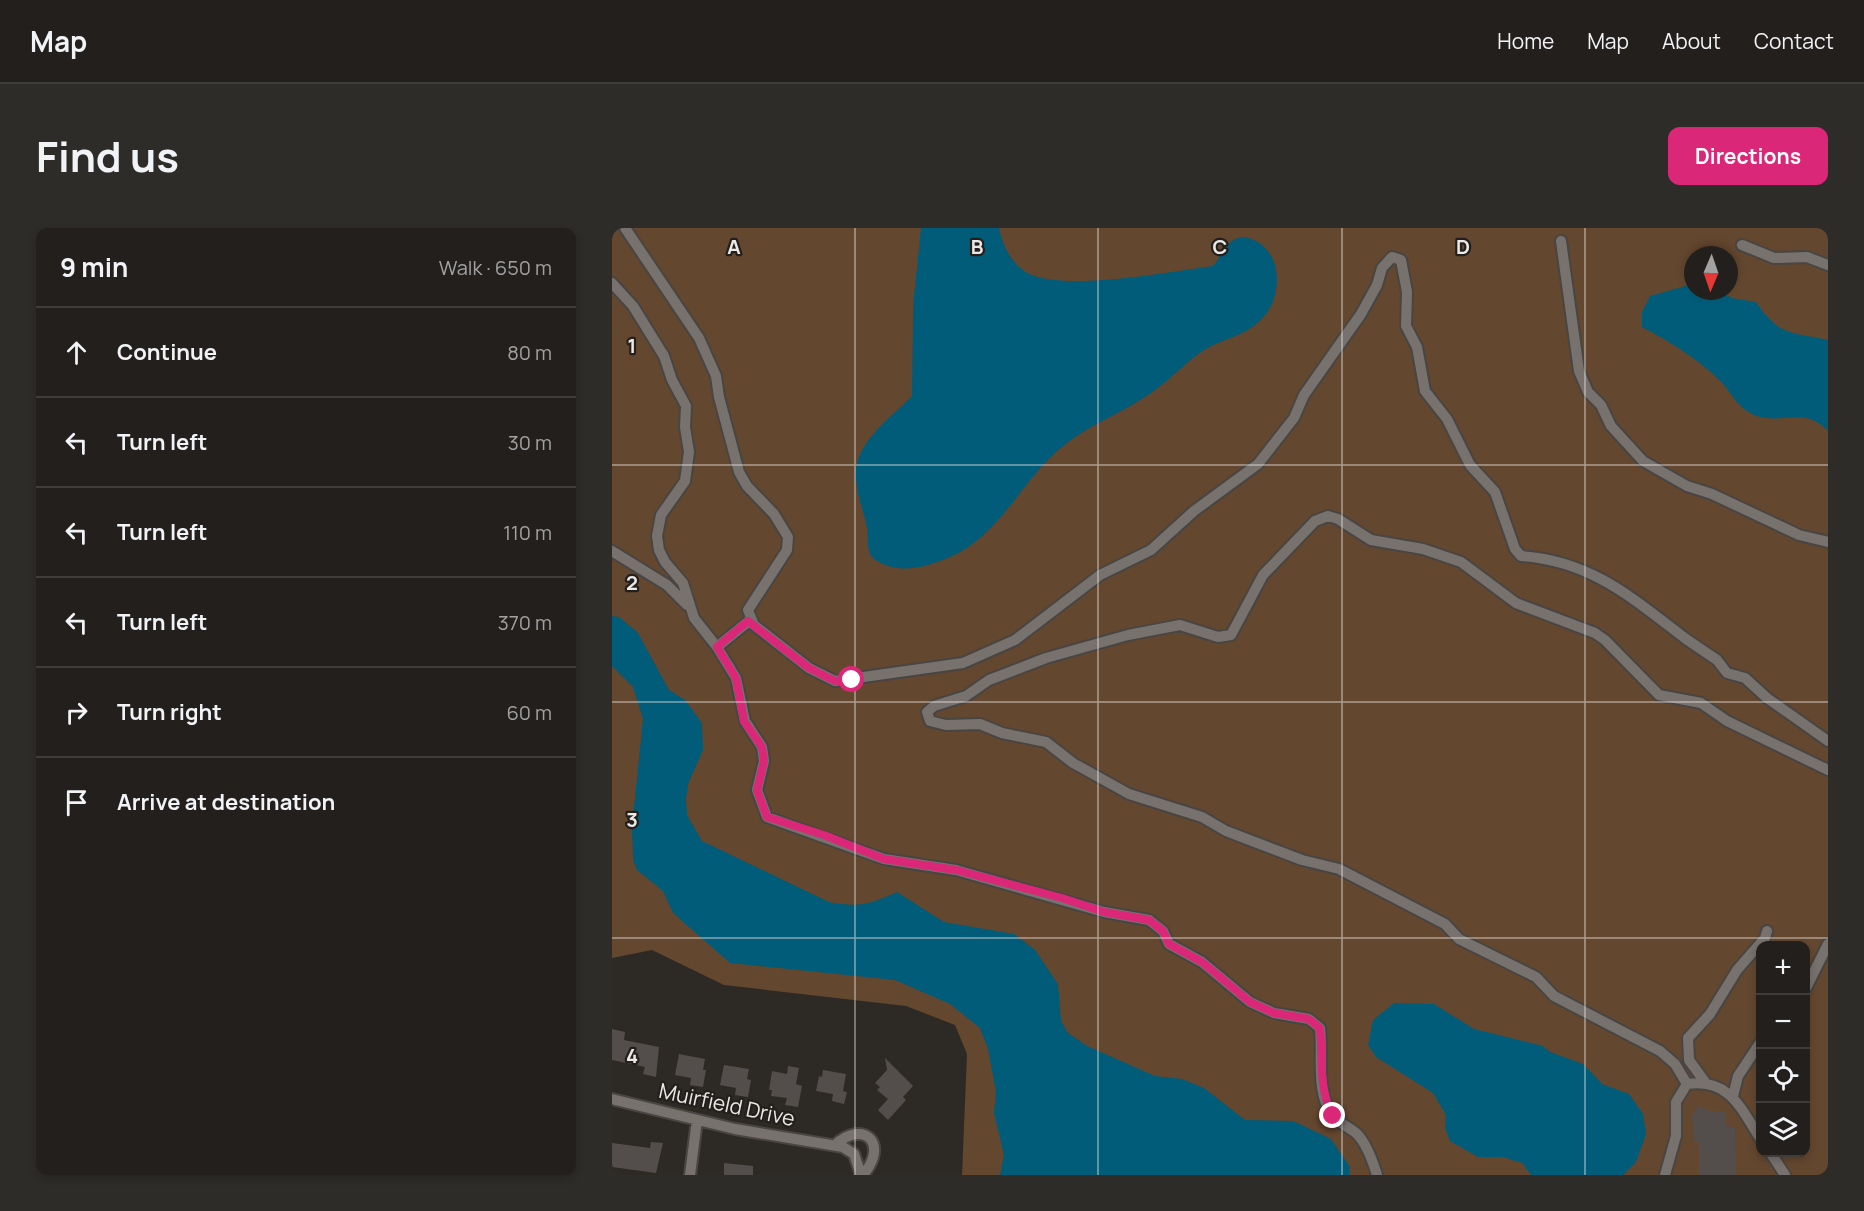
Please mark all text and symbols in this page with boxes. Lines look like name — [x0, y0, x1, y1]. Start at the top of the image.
text: Map — [30, 22, 87, 60]
text: Home — [1497, 27, 1554, 55]
text: Map — [1587, 27, 1629, 55]
text: About — [1662, 27, 1721, 55]
text: Contact — [1754, 27, 1834, 55]
text: Find us — [36, 127, 179, 185]
button: Directions — [1668, 127, 1828, 185]
text: A — [727, 233, 741, 260]
text: B — [971, 233, 984, 260]
text: C — [1213, 233, 1227, 260]
text: D — [1456, 233, 1470, 260]
north arrow — [1684, 246, 1738, 300]
text: 9 min — [60, 249, 128, 285]
text: Walk · 650 m — [439, 254, 552, 281]
text: 1 — [628, 332, 636, 359]
icon: ahead — [60, 336, 93, 369]
text: Continue — [117, 337, 217, 367]
text: 80 m — [507, 339, 552, 366]
icon: left — [60, 426, 93, 459]
text: Turn left — [117, 427, 207, 457]
text: 30 m — [508, 429, 552, 456]
icon: left — [60, 516, 93, 549]
text: Turn left — [117, 517, 207, 547]
text: 110 m — [503, 519, 552, 546]
text: 2 — [626, 569, 638, 596]
icon: left — [60, 606, 93, 639]
text: Turn left — [117, 607, 207, 637]
text: 370 m — [498, 609, 552, 636]
route start — [838, 666, 864, 692]
icon: right — [60, 696, 93, 729]
text: Turn right — [117, 697, 222, 727]
text: 60 m — [506, 699, 552, 726]
icon: arrive — [60, 786, 93, 819]
text: Arrive at destination — [117, 787, 335, 817]
text: 3 — [626, 806, 638, 833]
map controls — [1756, 941, 1810, 1157]
button: + — [1756, 941, 1810, 995]
button: − — [1756, 995, 1810, 1049]
text: 4 — [626, 1042, 638, 1069]
button: locate — [1756, 1049, 1810, 1103]
street label: Muirfield Drive — [657, 1076, 797, 1132]
route end — [1319, 1102, 1345, 1128]
button: layers — [1756, 1103, 1810, 1157]

